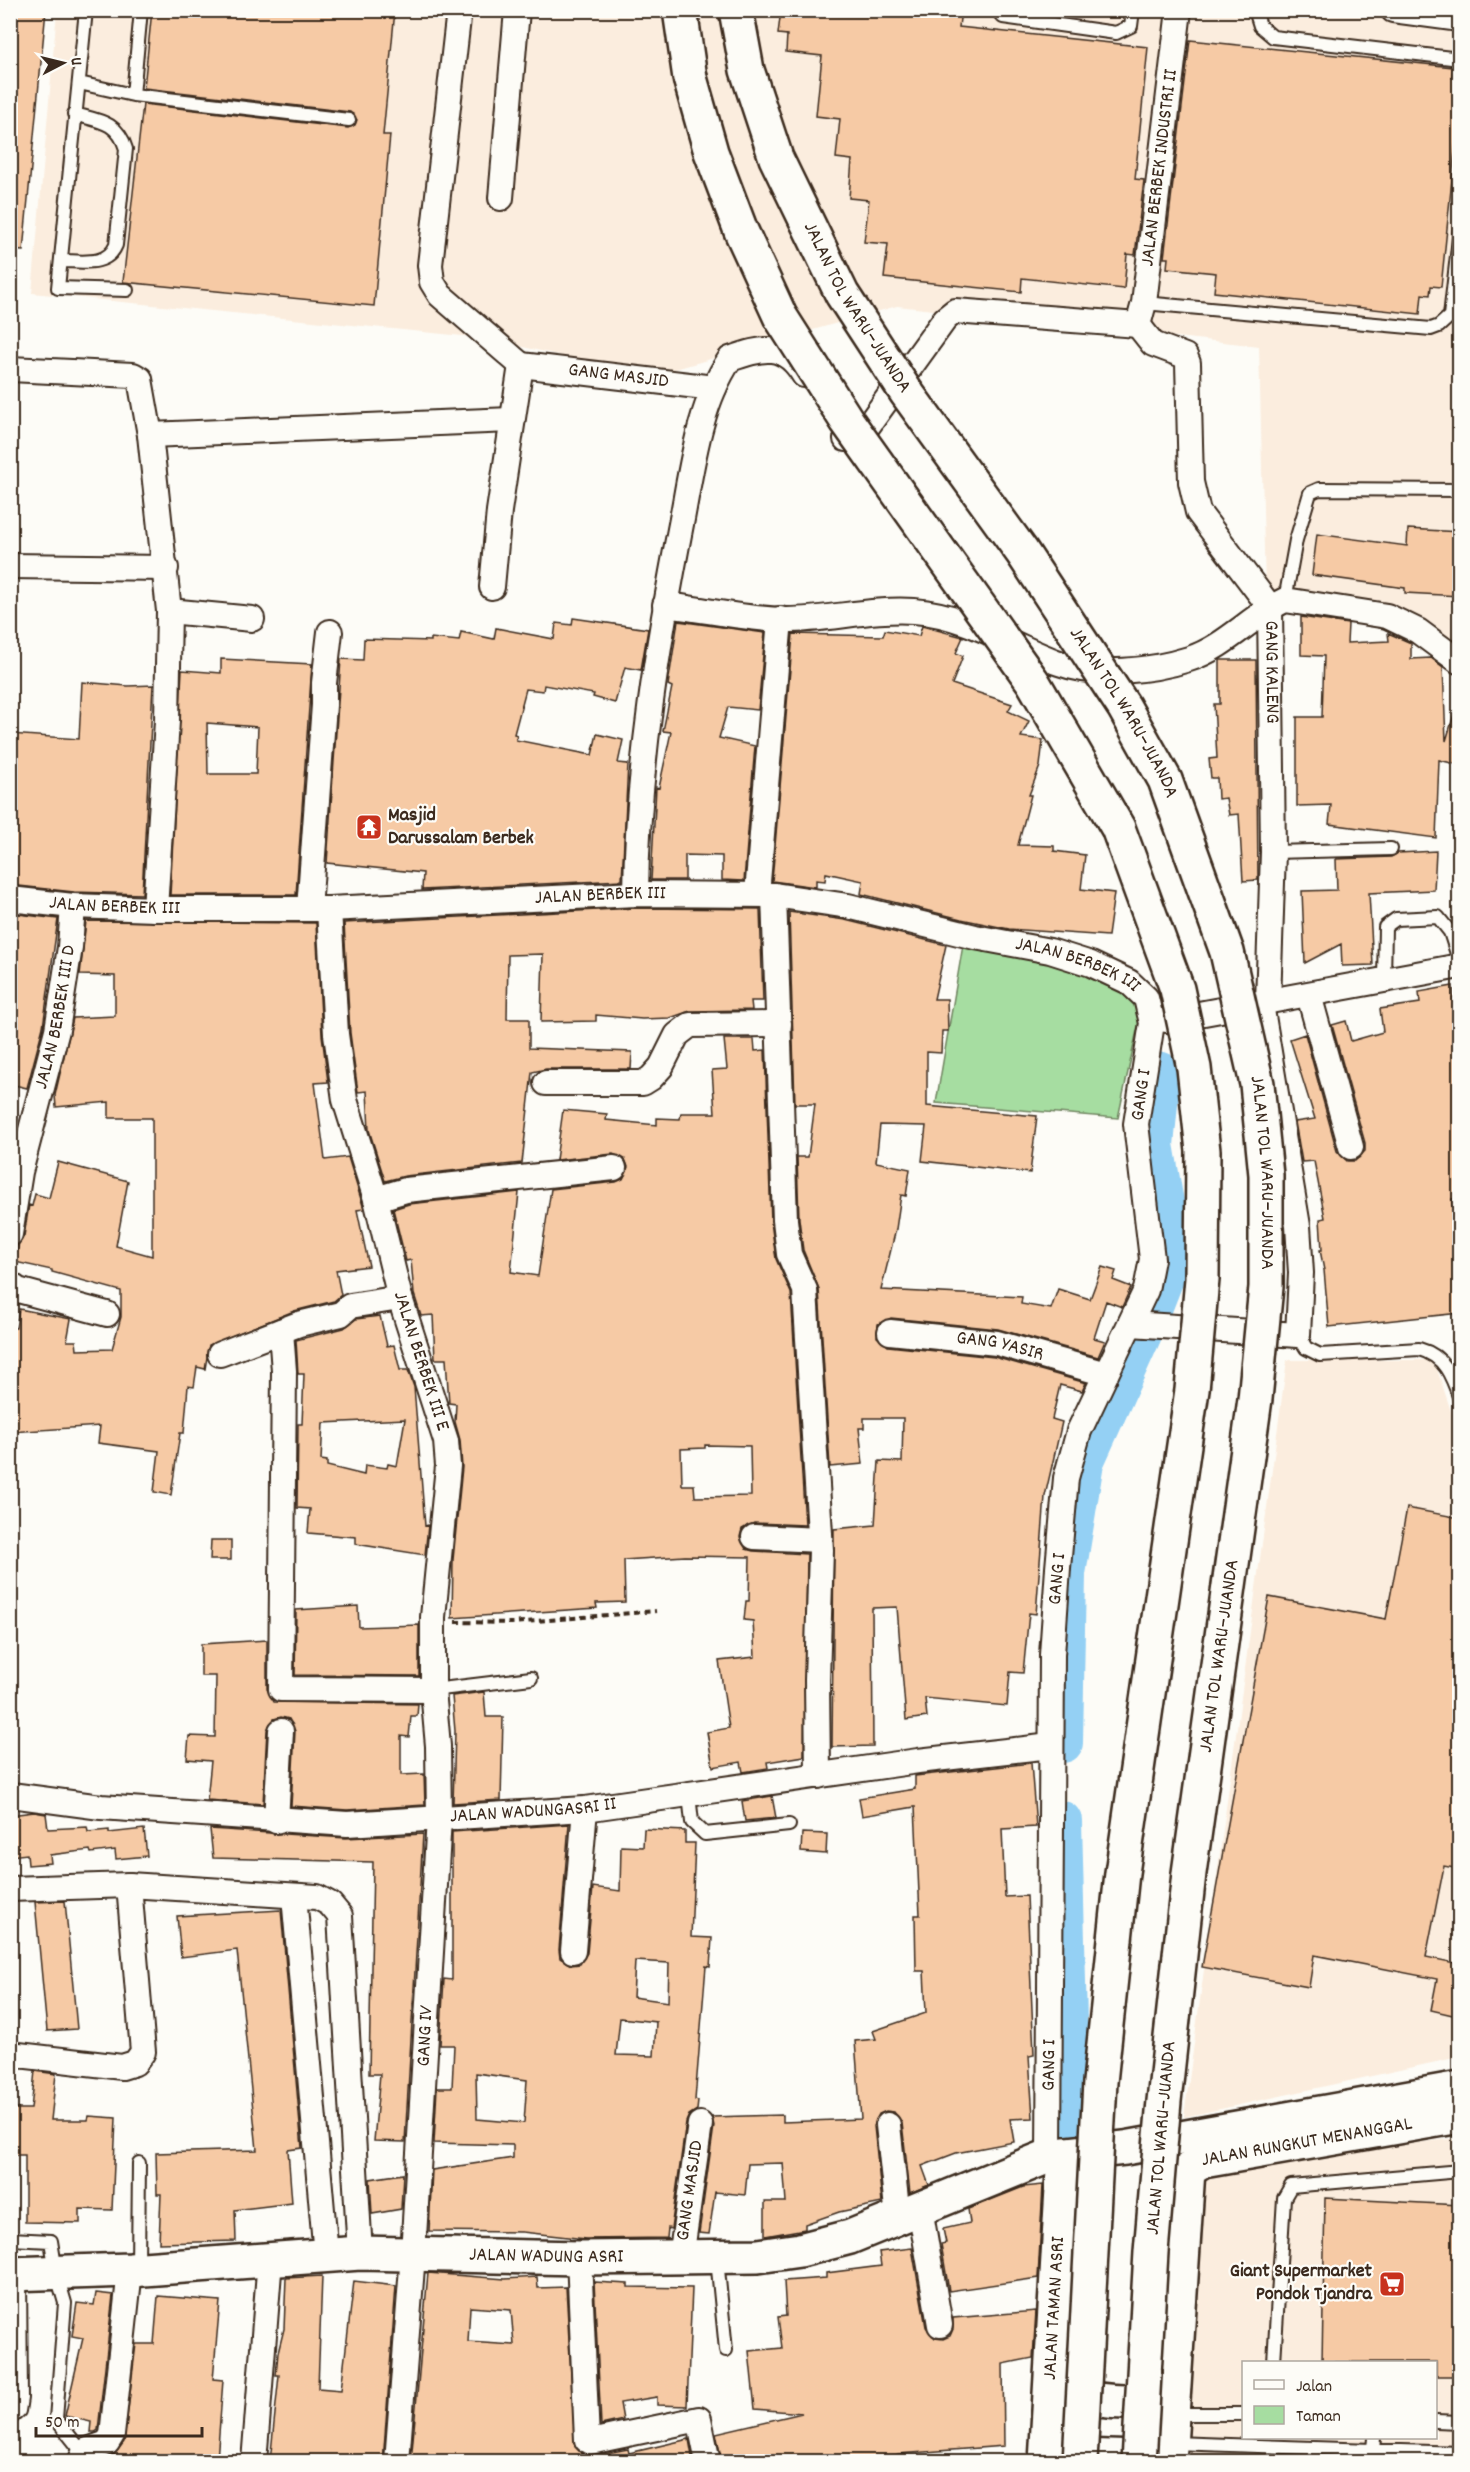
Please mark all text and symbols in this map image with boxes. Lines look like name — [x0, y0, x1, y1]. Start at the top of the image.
north arrow — [33, 33, 93, 93]
text: U — [64, 56, 87, 67]
street label: JALAN BERBEK INDUSTRI II — [1134, 68, 1186, 268]
street label: JALAN TOL WARU–JUANDA — [795, 218, 917, 399]
street label: GANG MASJID — [567, 357, 670, 396]
street label: GANG KALENG — [1256, 620, 1285, 724]
street label: JALAN TOL WARU–JUANDA — [1061, 622, 1185, 802]
place label: Masjid Darussalam Berbek — [388, 802, 534, 853]
temple icon: Masjid Darussalam Berbek — [354, 812, 384, 842]
street label: JALAN BERBEK III — [534, 880, 666, 913]
street label: JALAN BERBEK III — [48, 889, 180, 923]
street label: JALAN BERBEK III — [1013, 931, 1147, 1000]
street label: JALAN BERBEK III D — [28, 943, 84, 1092]
street label: GANG I — [1125, 1067, 1159, 1123]
street label: JALAN TOL WARU–JUANDA — [1241, 1073, 1280, 1270]
street label: JALAN BERBEK III E — [385, 1289, 456, 1435]
street label: GANG YASIR — [955, 1325, 1047, 1370]
street label: GANG I — [1042, 1552, 1074, 1606]
street label: JALAN TOL WARU–JUANDA — [1193, 1558, 1247, 1754]
street label: JALAN WADUNGASRI II — [449, 1791, 618, 1831]
street label: GANG IV — [410, 2004, 442, 2067]
street label: GANG I — [1036, 2039, 1064, 2091]
street label: JALAN TOL WARU–JUANDA — [1140, 2040, 1184, 2236]
street label: JALAN RUNGKUT MENANGGAL — [1199, 2111, 1415, 2175]
street label: GANG MASJID — [670, 2139, 711, 2243]
street label: JALAN TAMAN ASRI — [1037, 2236, 1073, 2381]
street label: JALAN WADUNG ASRI — [469, 2241, 624, 2272]
place label: Giant Supermarket Pondok Tjandra — [1230, 2258, 1373, 2309]
supermarket icon: Giant Supermarket Pondok Tjandra — [1377, 2269, 1407, 2299]
legend — [1242, 2361, 1437, 2439]
text: Jalan — [1296, 2375, 1332, 2400]
scale bar — [36, 2400, 202, 2438]
text: Taman — [1296, 2405, 1341, 2430]
text: 50 m — [45, 2411, 80, 2436]

